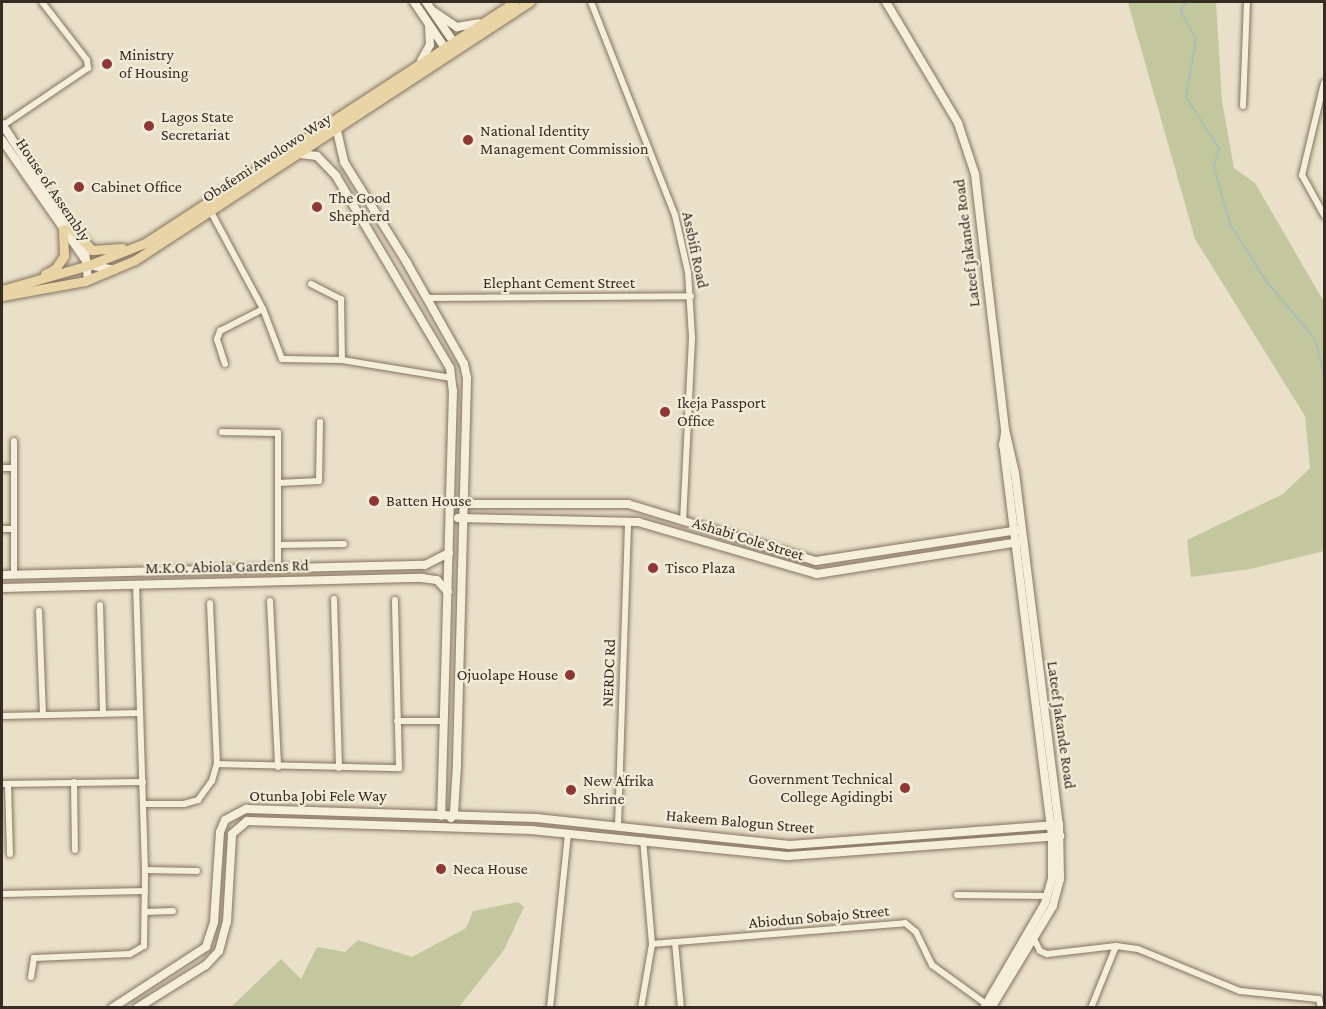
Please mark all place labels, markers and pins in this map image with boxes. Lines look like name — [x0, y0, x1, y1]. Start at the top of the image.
place label: Ministry of Housing — [119, 45, 188, 83]
marker: Ministry of Housing — [100, 57, 114, 71]
place label: Lagos State Secretariat — [161, 107, 234, 145]
marker: Lagos State Secretariat — [142, 119, 156, 133]
place label: National Identity Management Commission — [480, 121, 649, 159]
marker: National Identity Management Commission — [461, 133, 475, 147]
place label: Cabinet Office — [91, 177, 182, 197]
marker: Cabinet Office — [72, 180, 86, 194]
place label: The Good Shepherd — [329, 188, 391, 226]
marker: The Good Shepherd — [310, 200, 324, 214]
place label: Ikeja Passport Office — [677, 393, 766, 431]
marker: Ikeja Passport Office — [658, 405, 672, 419]
place label: Batten House — [386, 491, 472, 511]
marker: Batten House — [367, 494, 381, 508]
place label: Tisco Plaza — [665, 558, 736, 578]
marker: Tisco Plaza — [646, 561, 660, 575]
place label: Ojuolape House — [457, 665, 558, 685]
marker: Ojuolape House — [563, 668, 577, 682]
place label: Government Technical College Agidingbi — [748, 769, 893, 807]
place label: New Afrika Shrine — [583, 771, 654, 809]
marker: Government Technical College Agidingbi — [898, 781, 912, 795]
marker: New Afrika Shrine — [564, 783, 578, 797]
place label: Neca House — [453, 859, 528, 879]
marker: Neca House — [434, 862, 448, 876]

